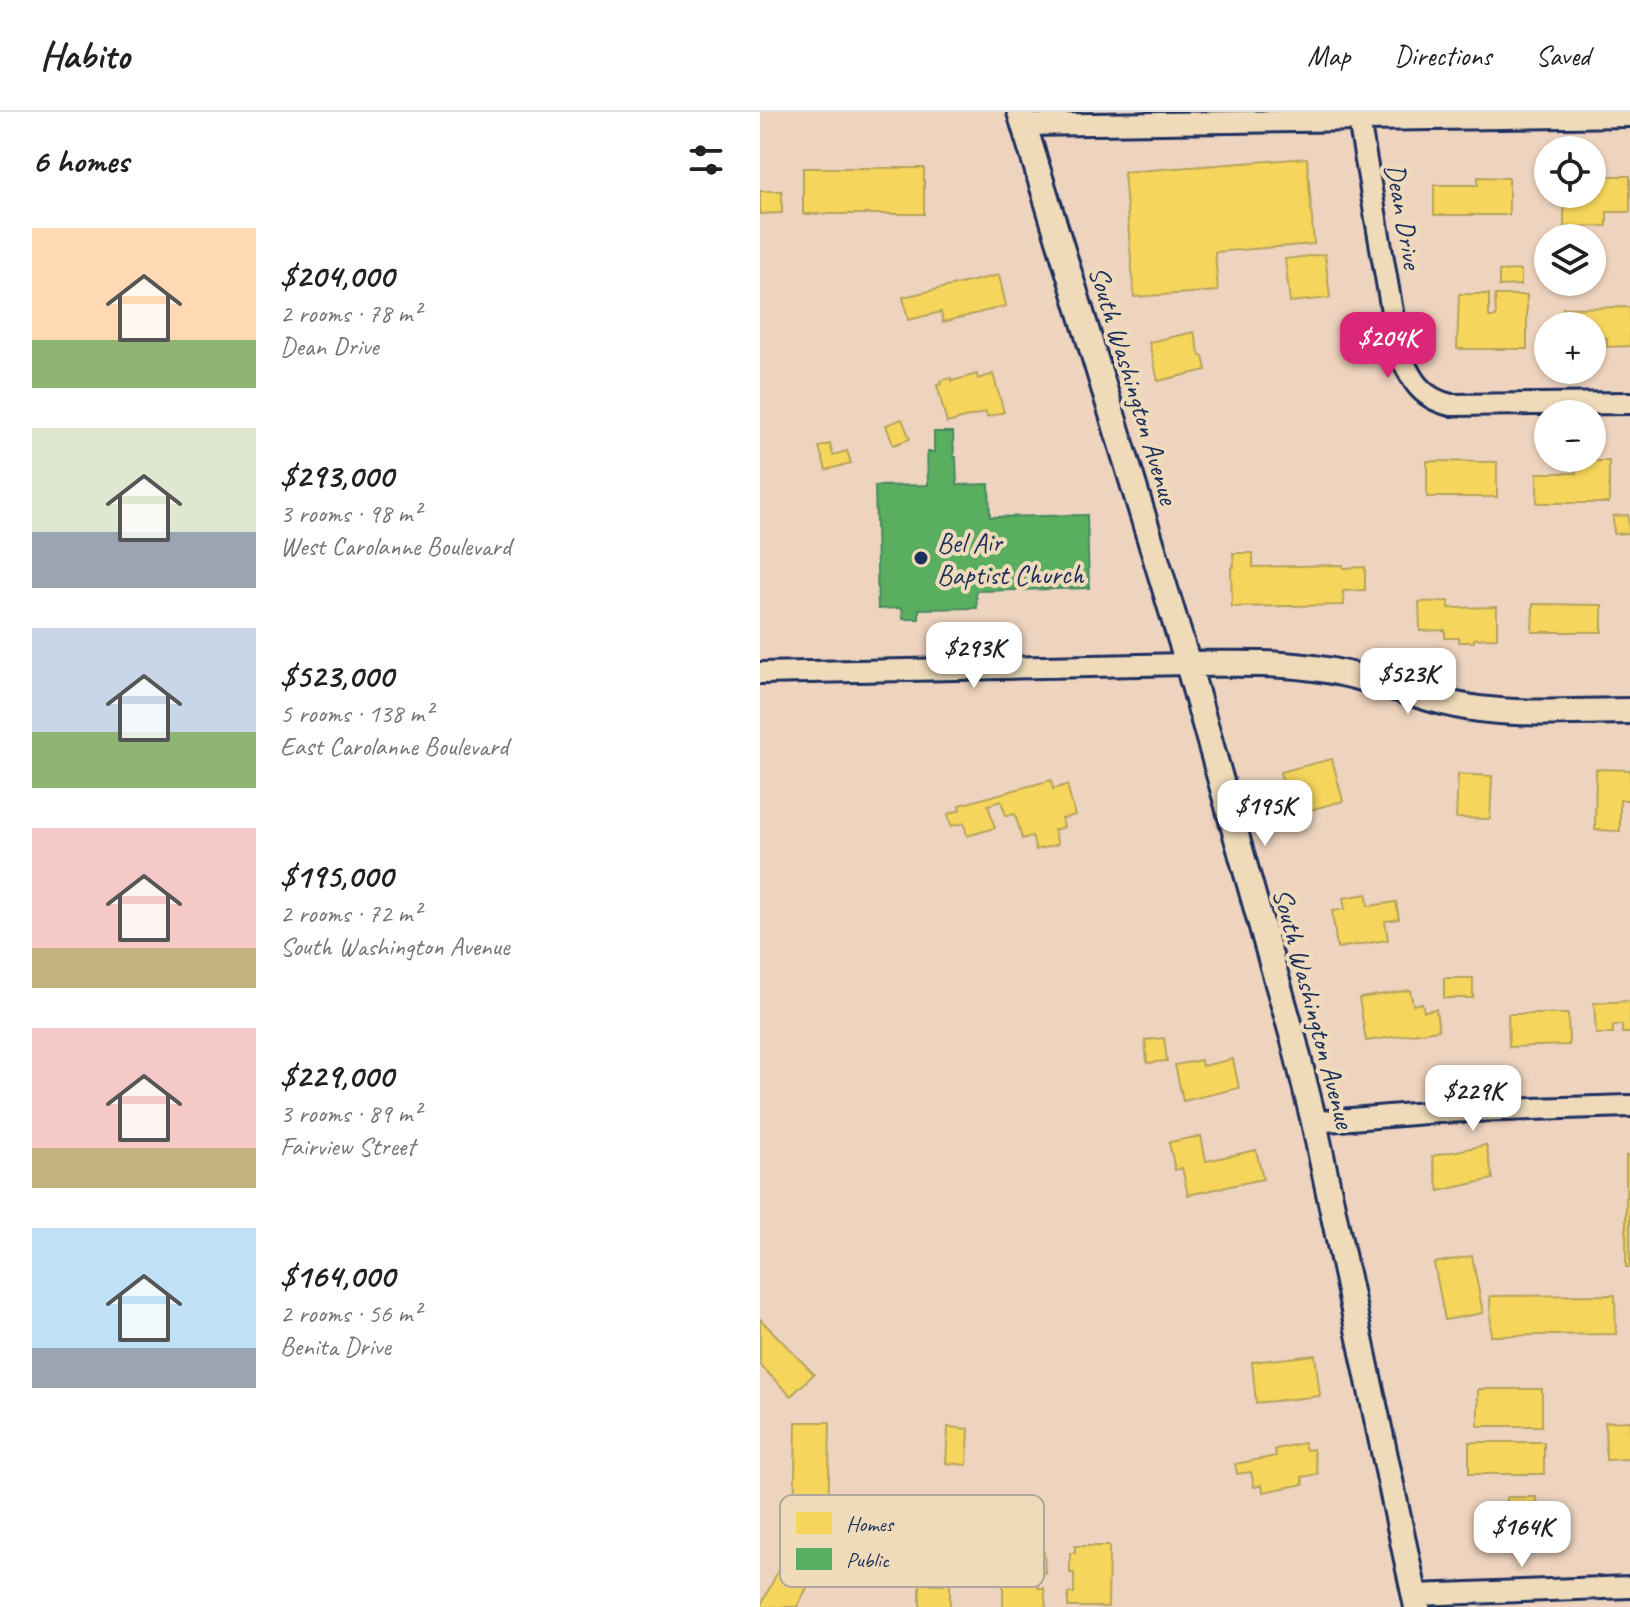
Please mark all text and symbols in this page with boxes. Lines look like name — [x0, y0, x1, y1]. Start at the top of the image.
text: Habito — [40, 32, 129, 79]
text: Map — [1307, 38, 1350, 73]
text: Directions — [1394, 38, 1492, 73]
text: Saved — [1536, 38, 1590, 73]
map controls — [1534, 136, 1606, 472]
button: locate — [1534, 136, 1606, 208]
icon: filters — [684, 138, 728, 182]
text: 6 homes — [32, 139, 129, 182]
street label: Dean Drive — [1378, 161, 1431, 273]
button: layers — [1534, 224, 1606, 296]
text: $204,000 — [280, 254, 394, 297]
icon: home — [96, 260, 192, 356]
street label: South Washington Avenue — [1081, 262, 1187, 510]
text: 2 rooms · 78 m² — [280, 297, 421, 330]
pin: $204K — [1332, 312, 1444, 380]
button: + — [1534, 312, 1606, 384]
text: $204K — [1358, 321, 1418, 354]
text: Dean Drive — [280, 330, 378, 363]
button: − — [1534, 400, 1606, 472]
text: $293,000 — [280, 454, 393, 497]
icon: home — [96, 460, 192, 556]
text: 3 rooms · 98 m² — [280, 497, 421, 530]
place label: Bel Air Baptist Church — [937, 525, 1085, 592]
text: West Carolanne Boulevard — [280, 530, 511, 563]
marker: Bel Air Baptist Church — [912, 549, 930, 567]
pin: $293K — [918, 622, 1030, 690]
text: $293K — [944, 631, 1004, 664]
pin: $523K — [1352, 648, 1464, 716]
text: $523,000 — [280, 654, 393, 697]
text: $523K — [1378, 657, 1438, 690]
icon: home — [96, 660, 192, 756]
text: 5 rooms · 138 m² — [280, 697, 432, 730]
text: East Carolanne Boulevard — [280, 730, 508, 763]
pin: $195K — [1209, 780, 1321, 848]
text: $195K — [1235, 789, 1295, 822]
text: $195,000 — [280, 854, 393, 897]
icon: home — [96, 860, 192, 956]
street label: South Washington Avenue — [1265, 884, 1363, 1134]
text: 2 rooms · 72 m² — [280, 897, 421, 930]
text: South Washington Avenue — [280, 930, 509, 963]
text: $229,000 — [280, 1054, 393, 1097]
icon: home — [96, 1060, 192, 1156]
pin: $229K — [1417, 1065, 1529, 1133]
text: $229K — [1443, 1074, 1503, 1107]
text: 3 rooms · 89 m² — [280, 1097, 421, 1130]
text: Fairview Street — [280, 1130, 415, 1163]
text: $164,000 — [280, 1254, 395, 1297]
icon: home — [96, 1260, 192, 1356]
text: 2 rooms · 56 m² — [280, 1297, 421, 1330]
text: Benita Drive — [280, 1330, 391, 1363]
legend — [780, 1495, 1044, 1587]
pin: $164K — [1466, 1501, 1578, 1569]
text: Homes — [846, 1510, 895, 1538]
text: $164K — [1492, 1510, 1552, 1543]
text: Public — [846, 1546, 890, 1574]

